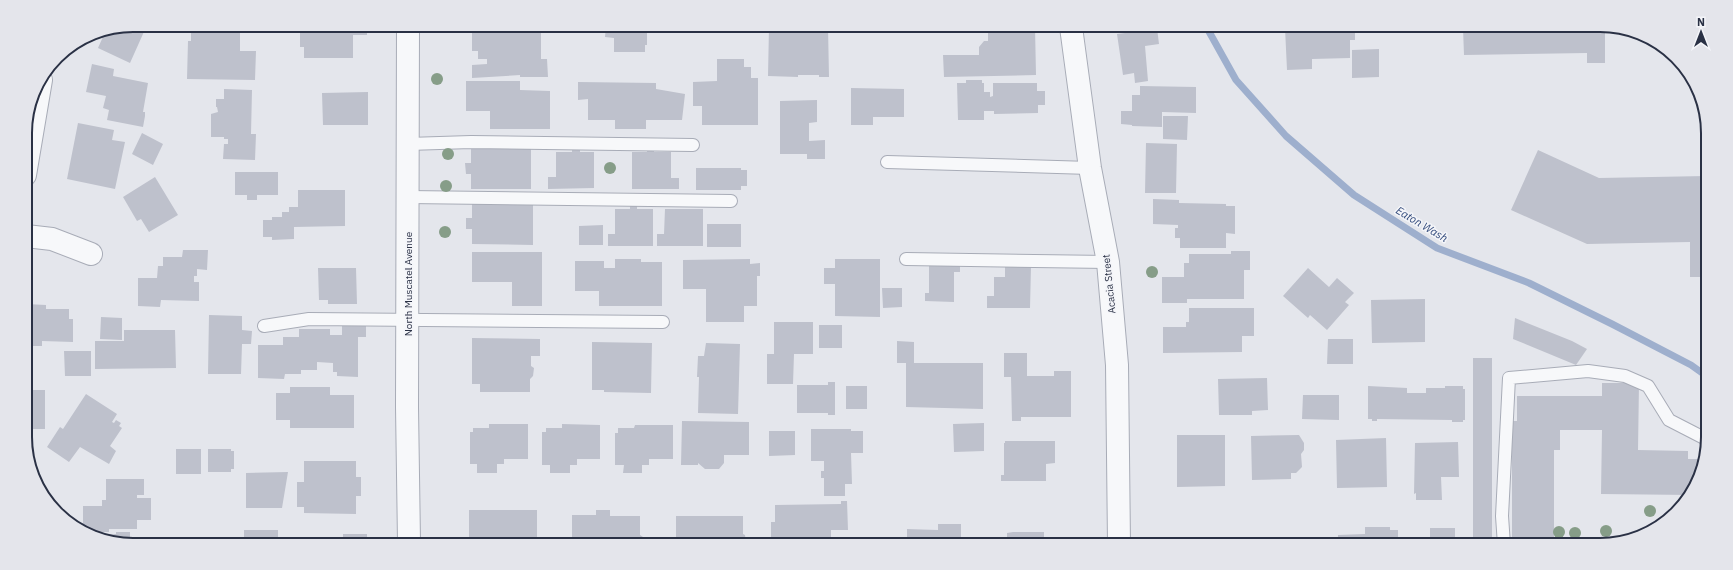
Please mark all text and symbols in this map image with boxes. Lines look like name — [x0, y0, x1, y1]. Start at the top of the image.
north arrow — [1681, 12, 1721, 52]
text: N — [1697, 15, 1705, 29]
water label: Eaton Wash — [1394, 203, 1450, 245]
street label: North Muscatel Avenue — [402, 231, 415, 336]
street label: Acacia Street — [1099, 253, 1119, 314]

